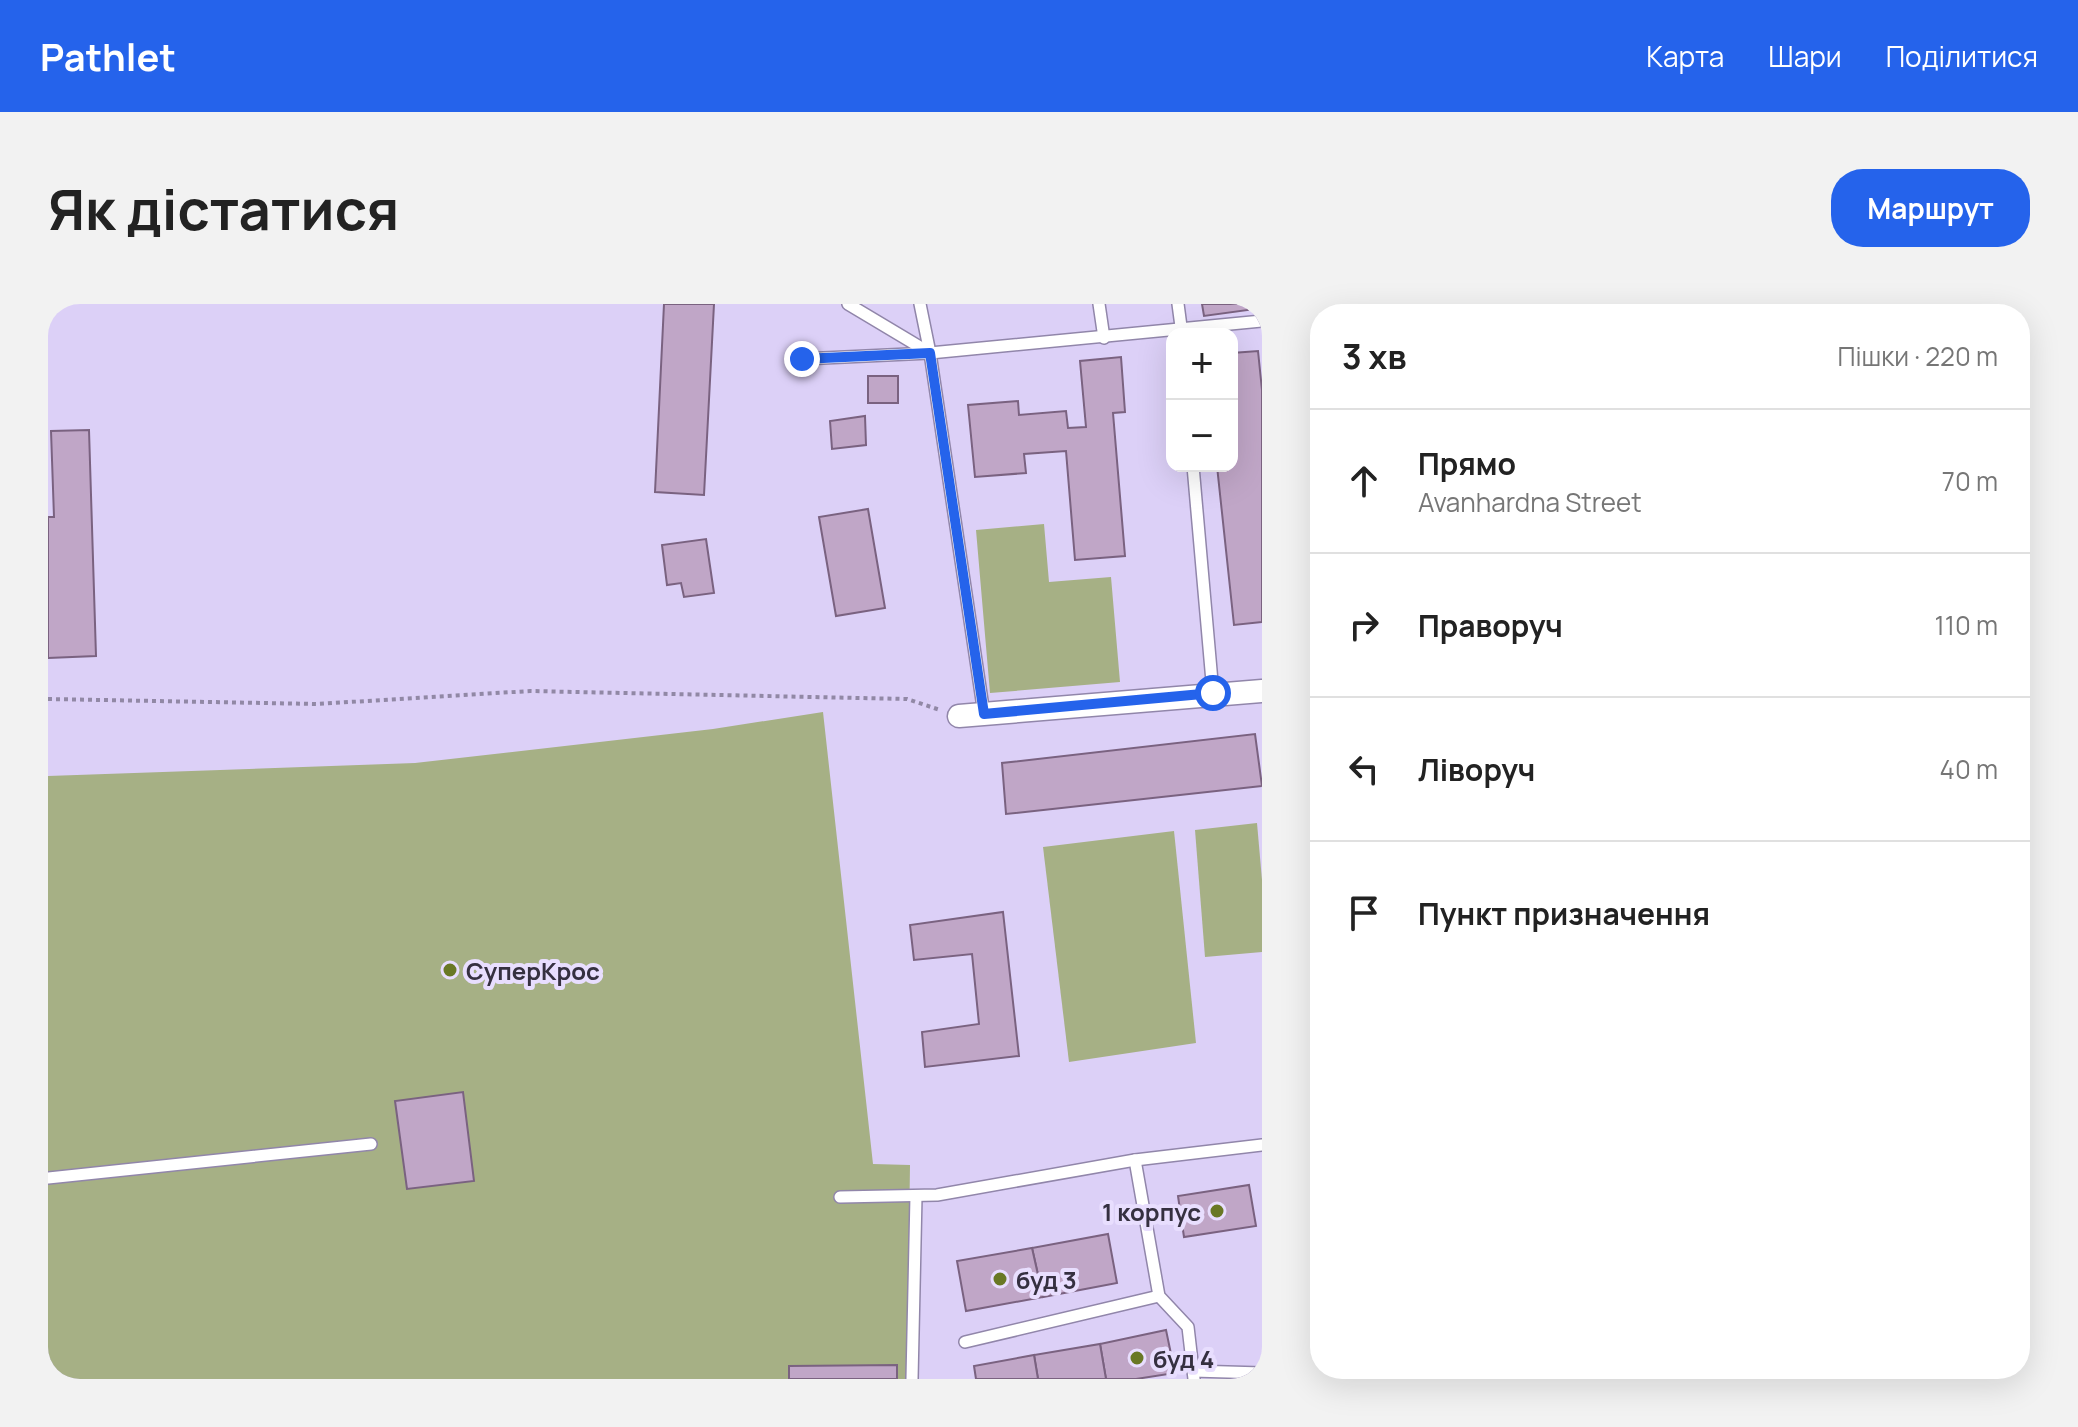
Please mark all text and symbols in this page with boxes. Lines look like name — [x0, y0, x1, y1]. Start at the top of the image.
text: Pathlet — [40, 30, 176, 82]
text: Карта — [1646, 37, 1724, 75]
text: Шари — [1768, 37, 1842, 75]
text: Поділитися — [1886, 37, 2038, 75]
button: Маршрут — [1831, 169, 2030, 247]
text: Як дістатися — [48, 170, 399, 247]
map controls — [1166, 328, 1238, 472]
button: + — [1166, 328, 1238, 400]
text: 3 хв — [1342, 333, 1406, 379]
text: Пішки · 220 m — [1838, 338, 1998, 374]
route end — [784, 341, 820, 377]
button: − — [1166, 400, 1238, 472]
text: Прямо — [1418, 443, 1516, 484]
icon: ahead — [1342, 459, 1386, 503]
text: 70 m — [1942, 463, 1998, 499]
text: Avanhardna Street — [1418, 484, 1642, 520]
icon: right — [1342, 603, 1386, 647]
text: Праворуч — [1418, 605, 1563, 646]
text: 110 m — [1935, 607, 1998, 643]
route start — [1195, 675, 1231, 711]
icon: left — [1342, 747, 1386, 791]
text: Ліворуч — [1418, 749, 1535, 790]
text: 40 m — [1940, 751, 1998, 787]
icon: arrive — [1342, 891, 1386, 935]
text: Пункт призначення — [1418, 893, 1710, 934]
place label: СуперКрос — [466, 954, 600, 987]
marker: СуперКрос — [441, 961, 459, 979]
place label: 1 корпус — [1102, 1195, 1201, 1228]
marker: 1 корпус — [1208, 1202, 1226, 1220]
place label: буд 3 — [1016, 1263, 1077, 1296]
marker: буд 3 — [991, 1270, 1009, 1288]
place label: буд 4 — [1153, 1342, 1214, 1375]
marker: буд 4 — [1128, 1349, 1146, 1367]

